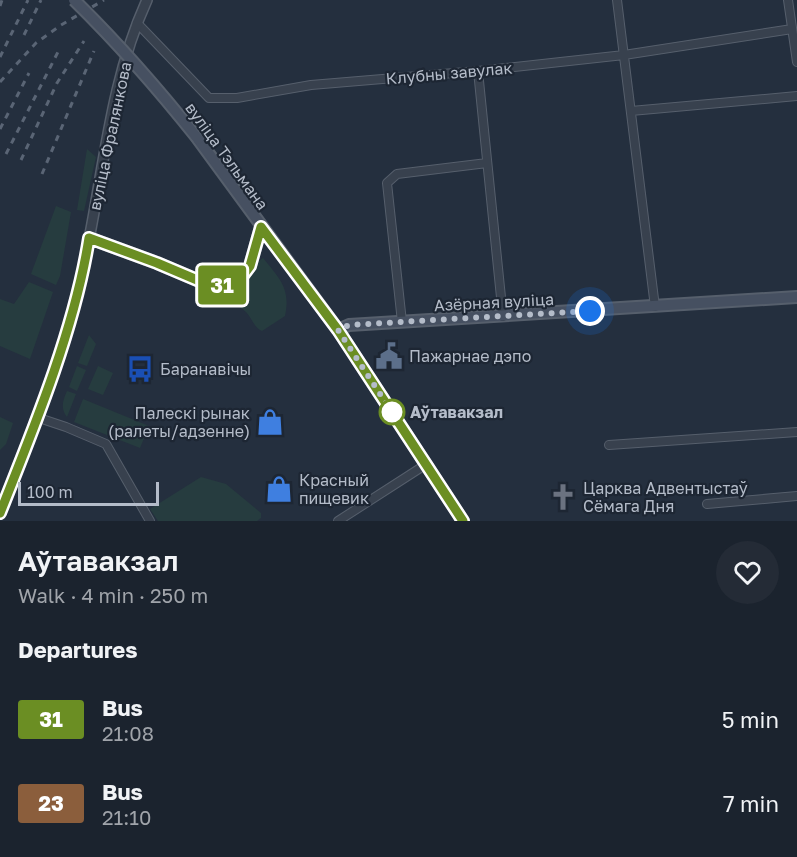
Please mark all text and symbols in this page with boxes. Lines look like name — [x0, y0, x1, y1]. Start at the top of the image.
street label: Клубны завулак — [385, 57, 513, 89]
street label: вуліца Фралянкова — [84, 60, 136, 212]
street label: вуліца Тэльмана — [181, 98, 273, 214]
line badge: 31 — [195, 266, 249, 304]
text: 31 — [210, 272, 234, 298]
street label: Азёрная вуліца — [433, 289, 555, 315]
your location — [575, 296, 605, 326]
public building icon: Пажарнае дэпо — [374, 341, 404, 371]
place label: Пажарнае дэпо — [409, 346, 531, 366]
bus stop icon: Баранавічы — [125, 354, 155, 384]
place label: Баранавічы — [160, 359, 251, 379]
marker: Аўтавакзал — [379, 399, 405, 425]
place label: Аўтавакзал — [410, 402, 503, 422]
place label: Палескі рынак (ралеты/адзенне) — [108, 403, 250, 441]
shop icon: Палескі рынак (ралеты/адзенне) — [255, 407, 285, 437]
place label: Красный пищевик — [299, 470, 369, 508]
shop icon: Красный пищевик — [264, 474, 294, 504]
place label: Царква Адвентыстаў Сёмага Дня — [583, 478, 748, 516]
scale bar — [18, 479, 159, 507]
text: 100 m — [27, 482, 73, 502]
church icon: Царква Адвентыстаў Сёмага Дня — [548, 482, 578, 512]
button: heart — [716, 541, 779, 604]
text: Аўтавакзал — [18, 544, 178, 577]
text: Walk · 4 min · 250 m — [18, 583, 208, 607]
text: Departures — [18, 636, 137, 663]
text: Bus — [102, 694, 143, 721]
text: 31 — [39, 706, 63, 732]
text: 5 min — [722, 706, 779, 733]
text: 21:08 — [102, 721, 154, 745]
text: Bus — [102, 778, 143, 805]
text: 23 — [38, 790, 64, 816]
text: 7 min — [723, 790, 779, 817]
text: 21:10 — [102, 805, 151, 829]

